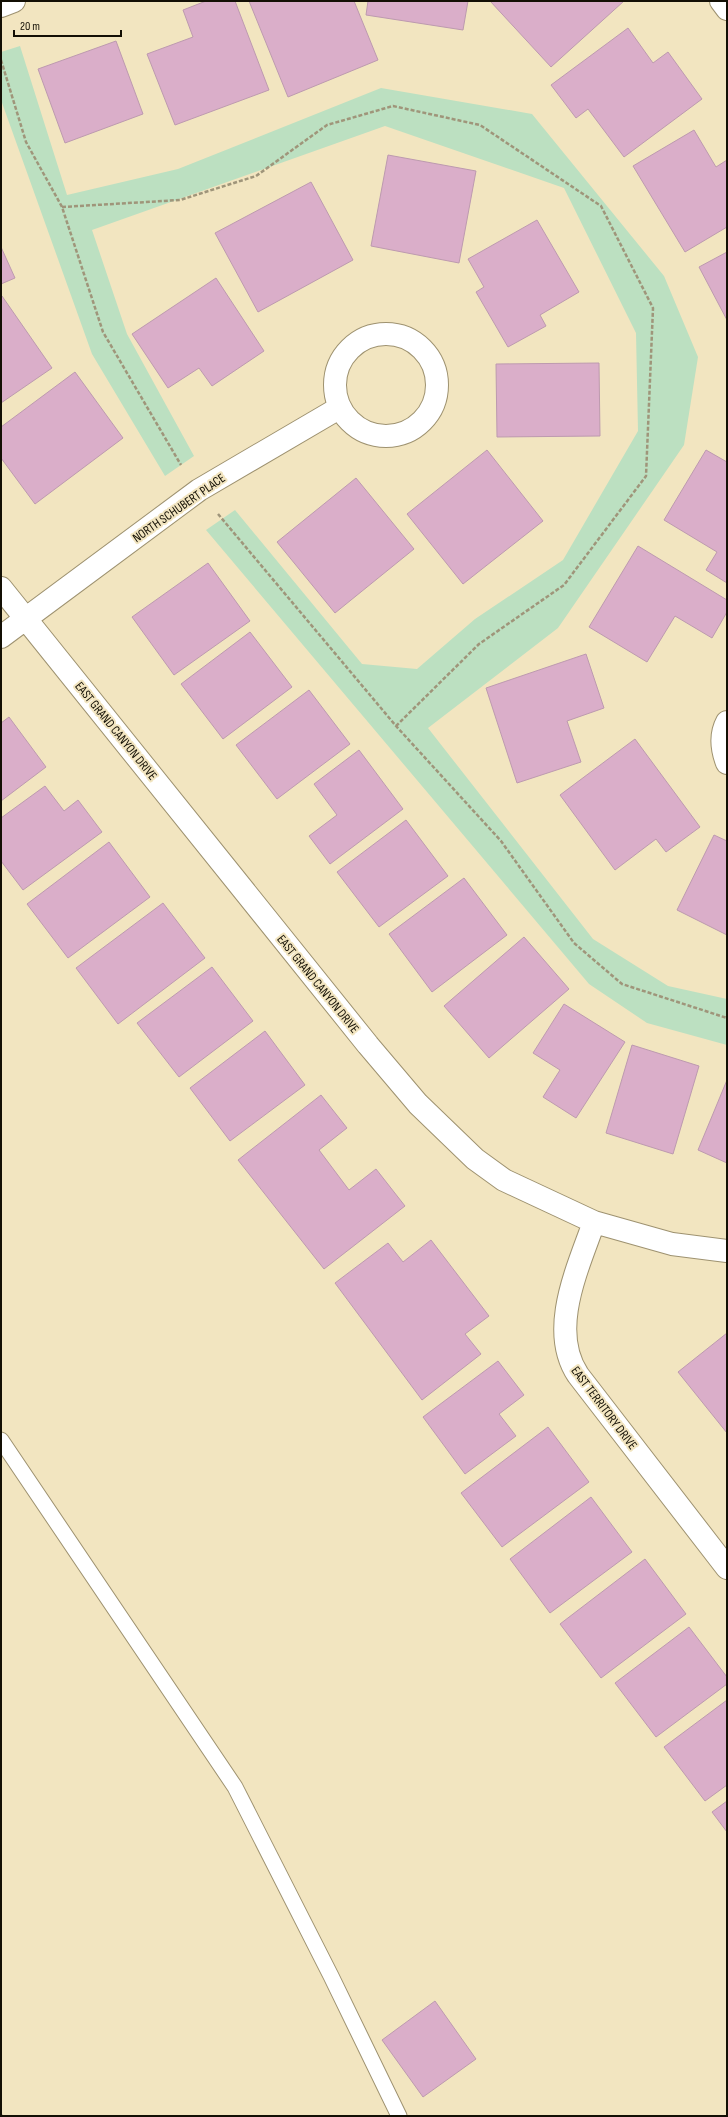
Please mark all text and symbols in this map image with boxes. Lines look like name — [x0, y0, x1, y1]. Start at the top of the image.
scale bar — [14, 12, 121, 38]
text: 20 m — [20, 19, 40, 34]
street label: NORTH SCHUBERT PLACE — [130, 470, 228, 546]
street label: EAST GRAND CANYON DRIVE — [71, 679, 161, 783]
street label: EAST GRAND CANYON DRIVE — [273, 932, 363, 1036]
street label: EAST TERRITORY DRIVE — [568, 1363, 640, 1453]

